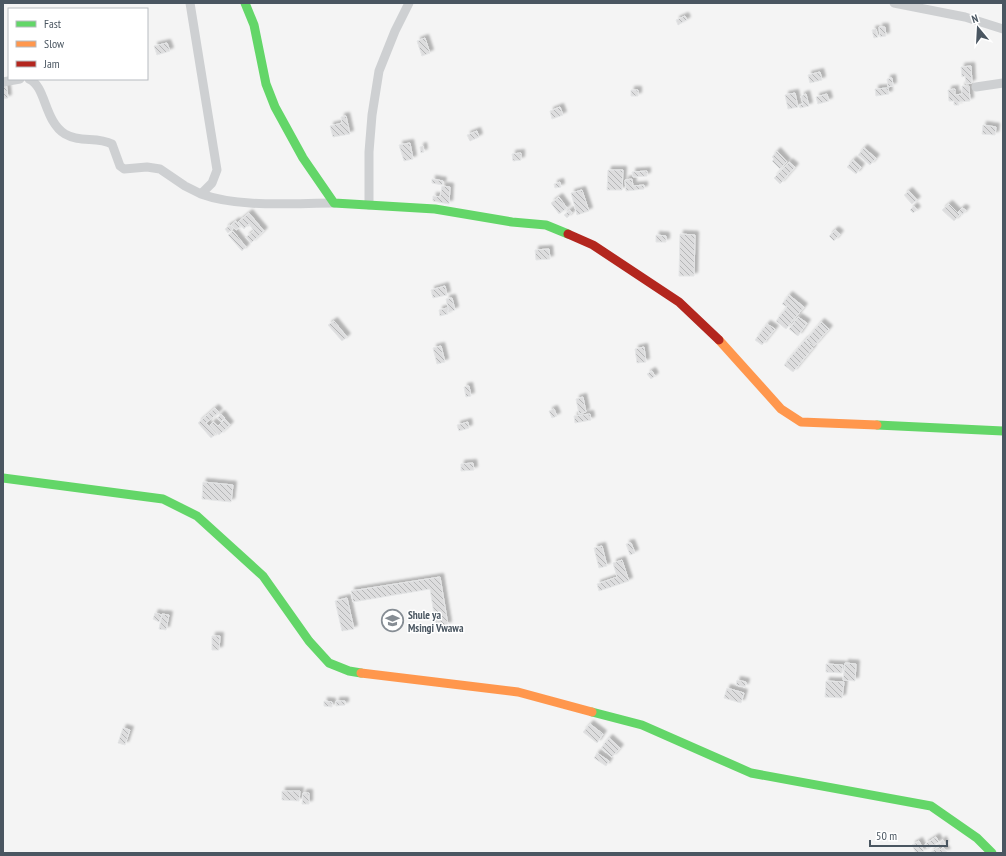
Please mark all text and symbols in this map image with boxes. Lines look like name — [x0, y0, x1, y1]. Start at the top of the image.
legend — [8, 8, 148, 80]
north arrow — [958, 8, 998, 48]
text: N — [970, 11, 980, 26]
text: Fast — [44, 16, 62, 31]
text: Slow — [44, 36, 65, 51]
text: Jam — [43, 56, 60, 71]
school or university icon: Shule ya Msingi Vwawa — [380, 608, 406, 634]
place label: Shule ya Msingi Vwawa — [408, 608, 464, 635]
scale bar — [870, 822, 947, 848]
text: 50 m — [876, 828, 897, 843]

